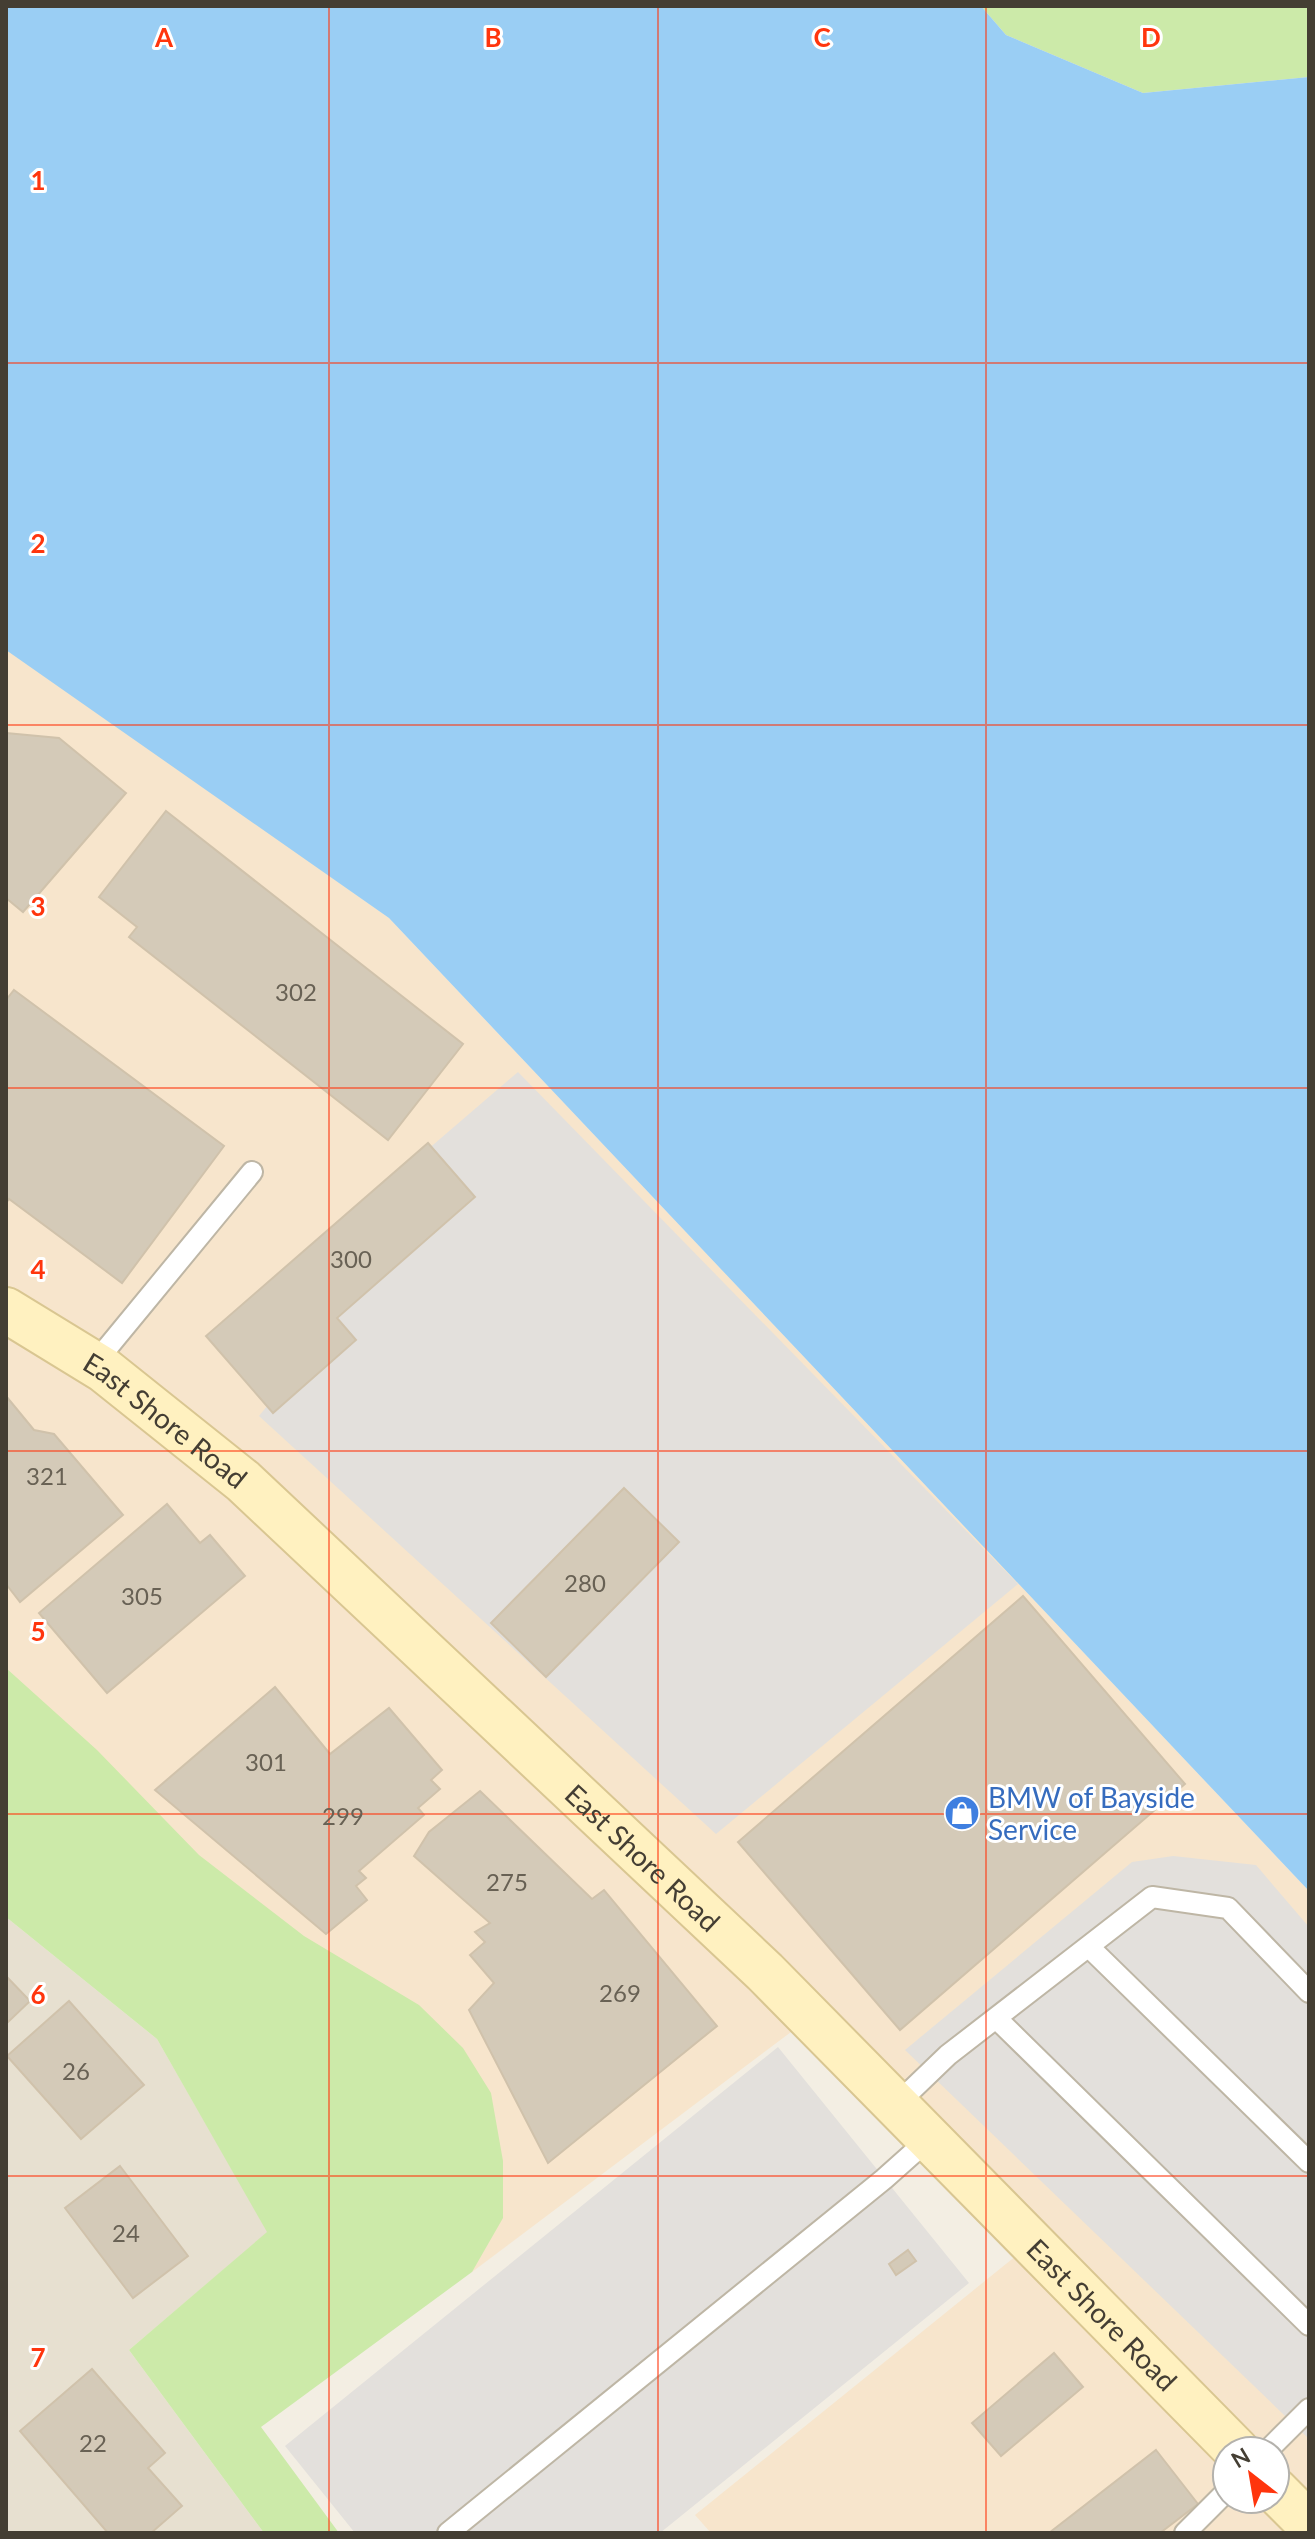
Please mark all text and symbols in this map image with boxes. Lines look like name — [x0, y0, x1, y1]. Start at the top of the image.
text: A — [154, 21, 174, 53]
text: B — [484, 21, 502, 53]
text: C — [813, 21, 831, 53]
text: D — [1141, 21, 1161, 53]
text: 1 — [30, 164, 46, 196]
text: 2 — [30, 527, 46, 559]
text: 3 — [30, 890, 46, 922]
house number: 302 — [275, 977, 317, 1006]
house number: 300 — [330, 1244, 372, 1273]
text: 4 — [30, 1253, 46, 1285]
street label: East Shore Road — [78, 1345, 254, 1495]
house number: 321 — [26, 1461, 68, 1490]
house number: 280 — [564, 1568, 606, 1597]
house number: 305 — [121, 1581, 163, 1610]
text: 5 — [30, 1615, 46, 1647]
house number: 301 — [245, 1747, 287, 1776]
street label: East Shore Road — [559, 1777, 727, 1938]
place label: BMW of Bayside Service — [988, 1780, 1195, 1846]
shop icon: BMW of Bayside Service — [943, 1794, 981, 1832]
house number: 299 — [322, 1801, 364, 1830]
house number: 275 — [486, 1867, 528, 1896]
text: 6 — [30, 1978, 46, 2010]
house number: 269 — [599, 1978, 641, 2007]
house number: 26 — [62, 2056, 90, 2085]
house number: 24 — [112, 2218, 140, 2247]
street label: East Shore Road — [1020, 2231, 1184, 2397]
text: 7 — [30, 2341, 46, 2373]
house number: 22 — [79, 2428, 107, 2457]
north arrow — [1211, 2435, 1291, 2515]
text: N — [1226, 2441, 1255, 2473]

